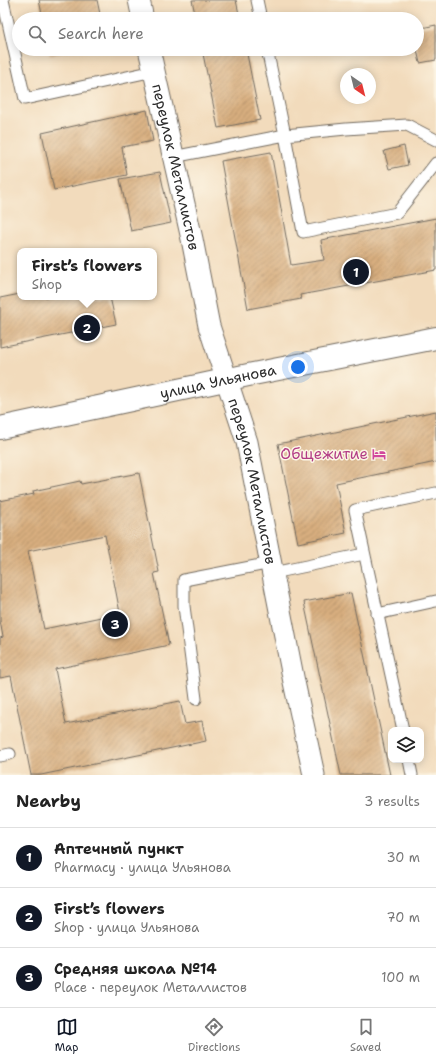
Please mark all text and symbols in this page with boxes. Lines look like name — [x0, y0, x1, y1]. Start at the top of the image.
search box — [12, 12, 424, 56]
icon: search — [26, 23, 48, 45]
text: Search here — [58, 24, 144, 44]
north arrow — [340, 68, 376, 104]
street label: переулок Металлистов — [147, 82, 204, 252]
popup — [17, 248, 157, 300]
text: First’s flowers — [32, 256, 142, 276]
pin: 1 — [343, 257, 369, 287]
text: Shop — [32, 276, 62, 293]
pin: 2 — [74, 313, 100, 343]
your location — [288, 357, 308, 377]
street label: улица Ульянова — [158, 360, 279, 404]
street label: переулок Металлистов — [223, 396, 281, 566]
place label: Общежитие — [280, 444, 368, 464]
hotel icon: Общежитие — [371, 446, 387, 462]
pin: 3 — [102, 609, 128, 639]
map controls — [388, 727, 424, 763]
button: layers — [388, 727, 424, 763]
text: Nearby — [16, 790, 81, 812]
text: 3 results — [364, 793, 420, 810]
text: Аптечный пункт — [54, 839, 184, 859]
text: 1 — [26, 849, 32, 866]
text: 30 m — [386, 849, 420, 866]
text: Pharmacy · улица Ульянова — [54, 859, 231, 876]
text: First’s flowers — [54, 899, 165, 919]
text: 2 — [24, 909, 34, 926]
text: 70 m — [386, 909, 420, 926]
text: Shop · улица Ульянова — [54, 919, 199, 936]
text: Средняя школа №14 — [54, 959, 217, 979]
text: 3 — [24, 969, 34, 986]
text: 100 m — [381, 969, 420, 986]
text: Place · переулок Металлистов — [54, 979, 247, 996]
tab: Map — [55, 1016, 78, 1055]
tab: Directions — [188, 1016, 240, 1055]
tab: Saved — [350, 1016, 381, 1055]

